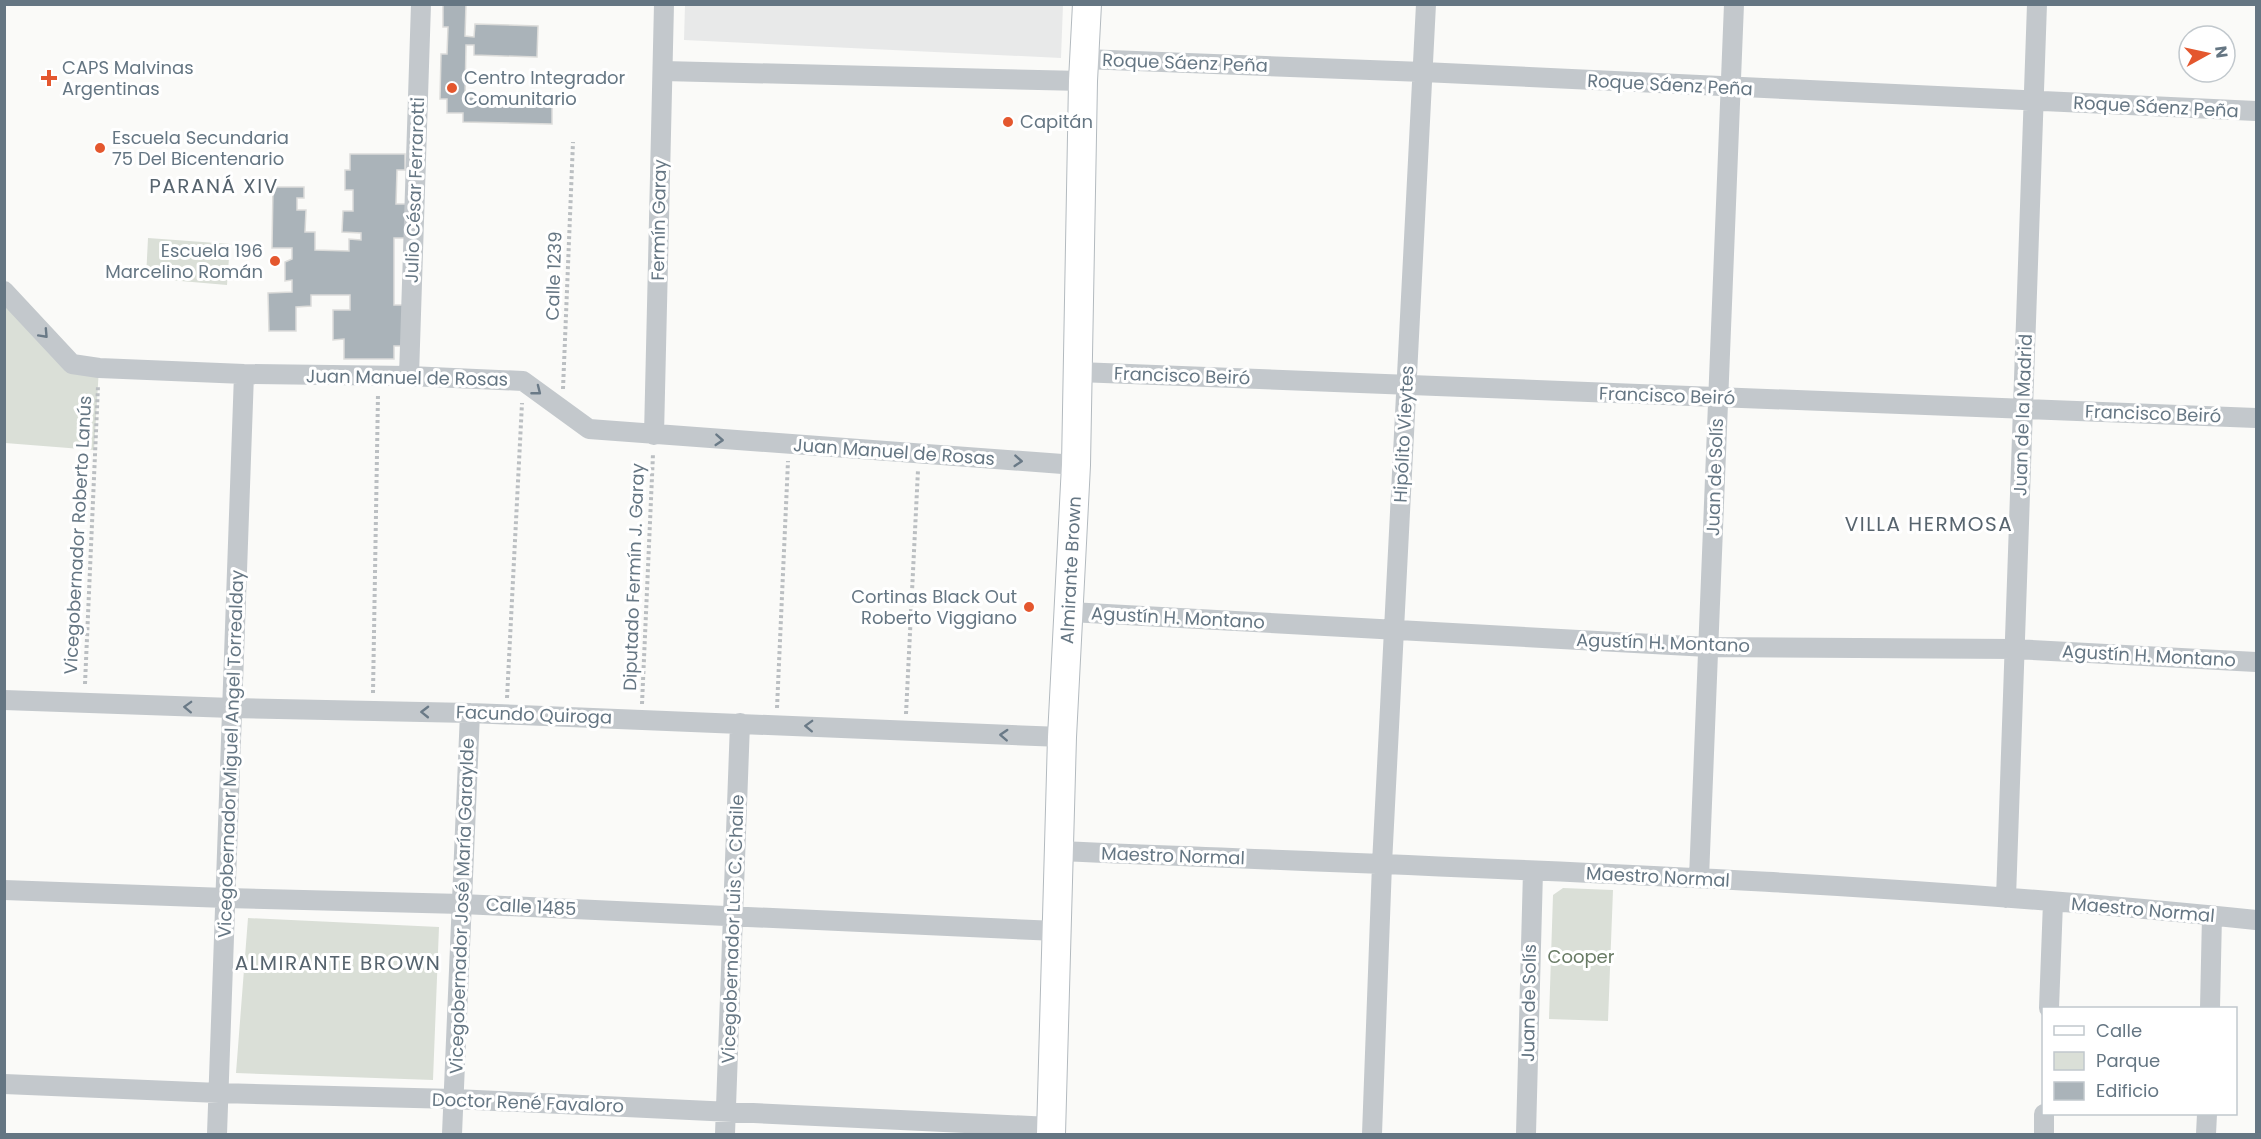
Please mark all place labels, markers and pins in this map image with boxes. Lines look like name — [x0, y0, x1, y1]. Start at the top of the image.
place label: CAPS Malvinas Argentinas — [62, 55, 194, 101]
place label: Centro Integrador Comunitario — [464, 65, 626, 111]
marker: CAPS Malvinas Argentinas — [40, 69, 58, 87]
marker: Centro Integrador Comunitario — [445, 81, 459, 95]
place label: Capitán — [1020, 109, 1093, 134]
marker: Capitán — [1001, 115, 1015, 129]
place label: Escuela Secundaria 75 Del Bicentenario — [112, 125, 289, 171]
marker: Escuela Secundaria 75 Del Bicentenario — [93, 141, 107, 155]
place label: Escuela 196 Marcelino Román — [105, 238, 263, 284]
marker: Escuela 196 Marcelino Román — [268, 254, 282, 268]
place label: Cortinas Black Out Roberto Viggiano — [851, 584, 1017, 630]
marker: Cortinas Black Out Roberto Viggiano — [1022, 600, 1036, 614]

